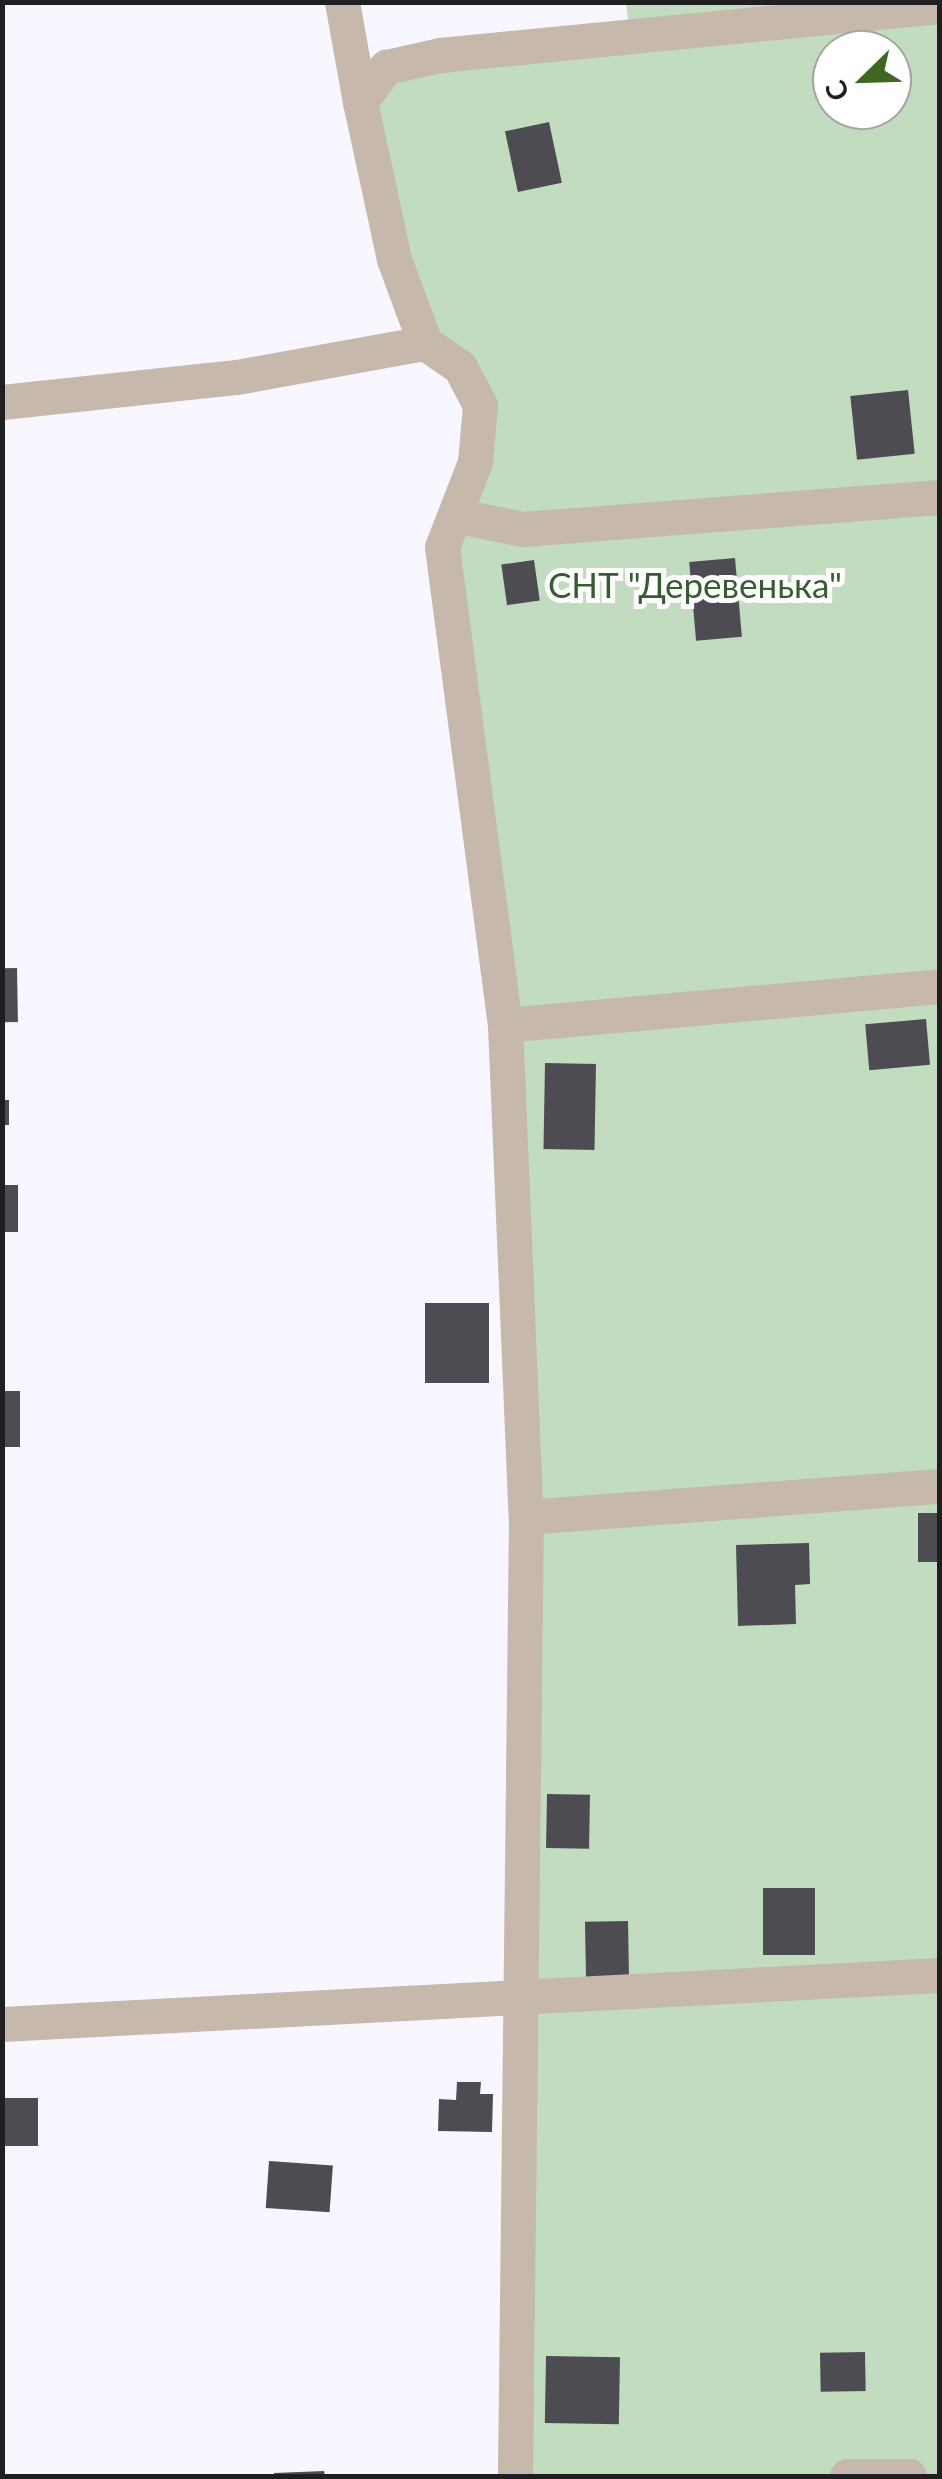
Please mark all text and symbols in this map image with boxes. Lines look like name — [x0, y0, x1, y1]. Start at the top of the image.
north arrow — [812, 30, 912, 130]
text: С — [817, 76, 855, 106]
park label: СНТ "Деревенька" — [548, 563, 842, 605]

